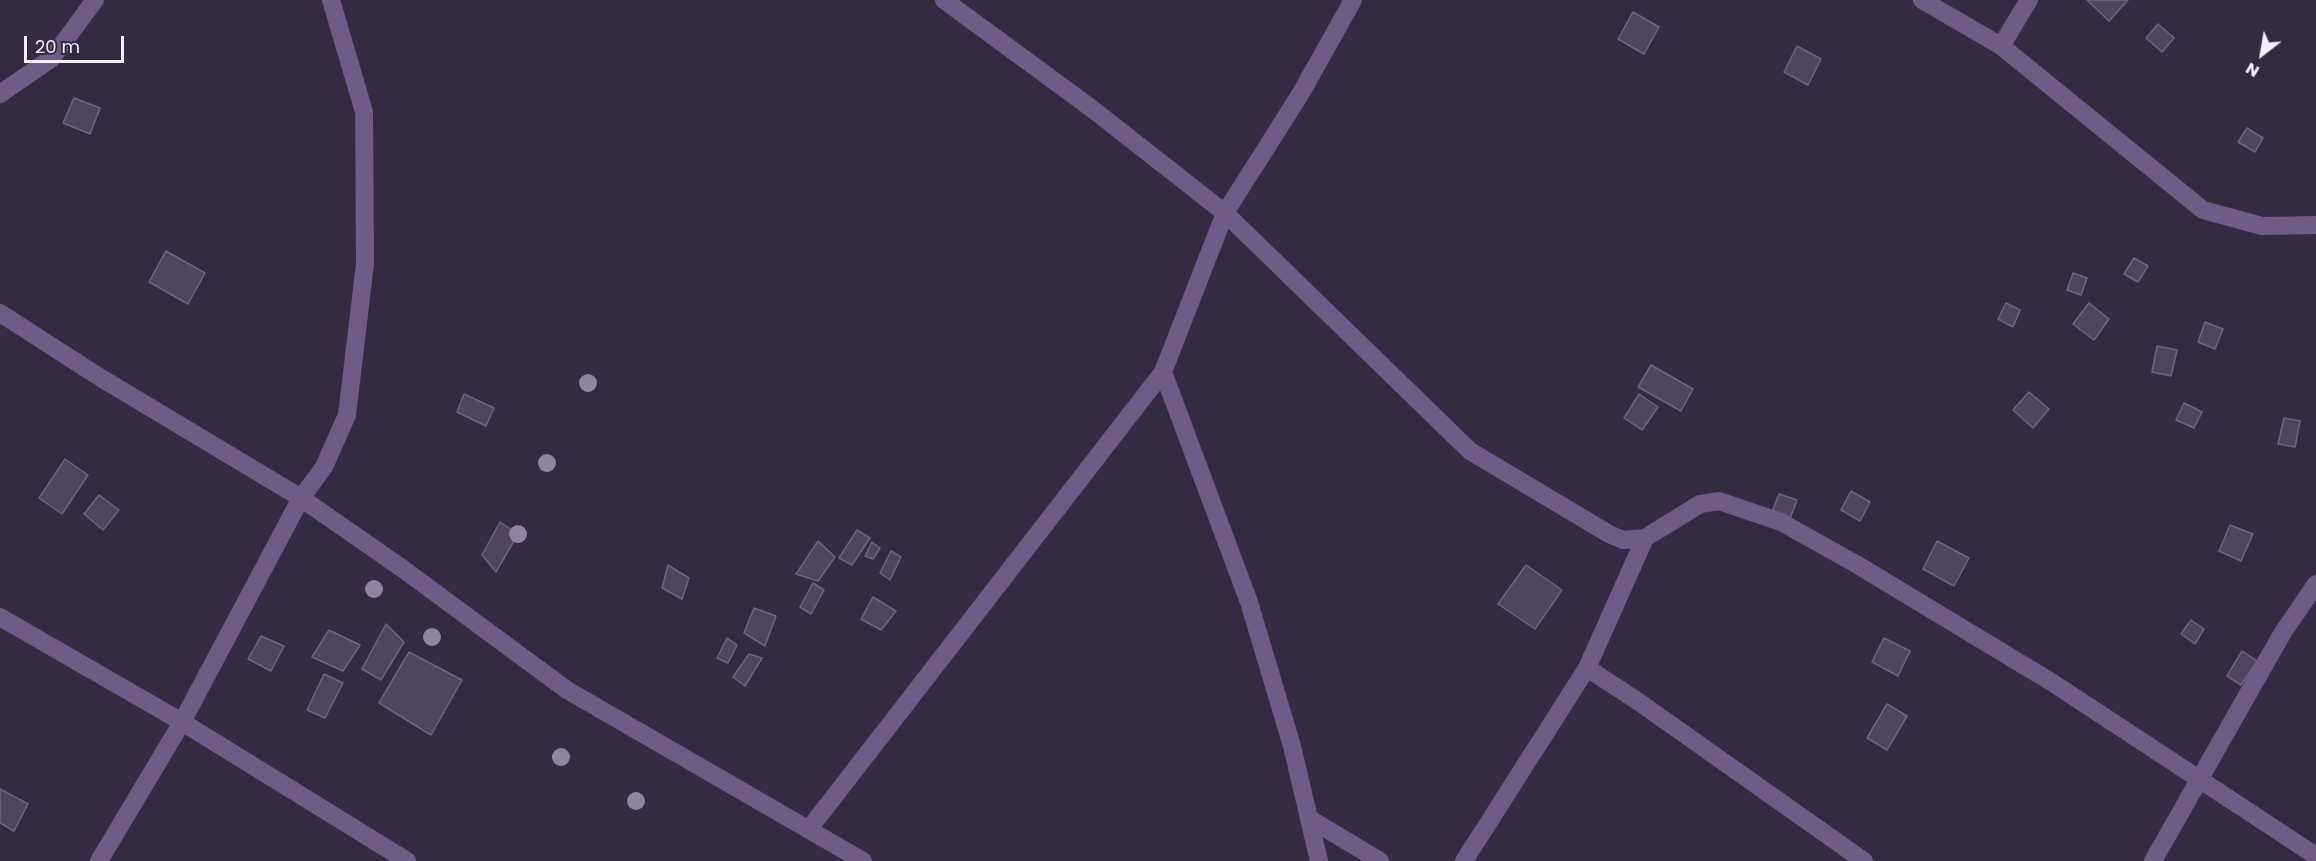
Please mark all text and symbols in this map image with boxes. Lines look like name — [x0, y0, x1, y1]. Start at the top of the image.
scale bar — [27, 24, 128, 62]
north arrow — [2232, 24, 2292, 84]
text: 20 m — [35, 34, 80, 59]
text: N — [2241, 57, 2264, 83]

